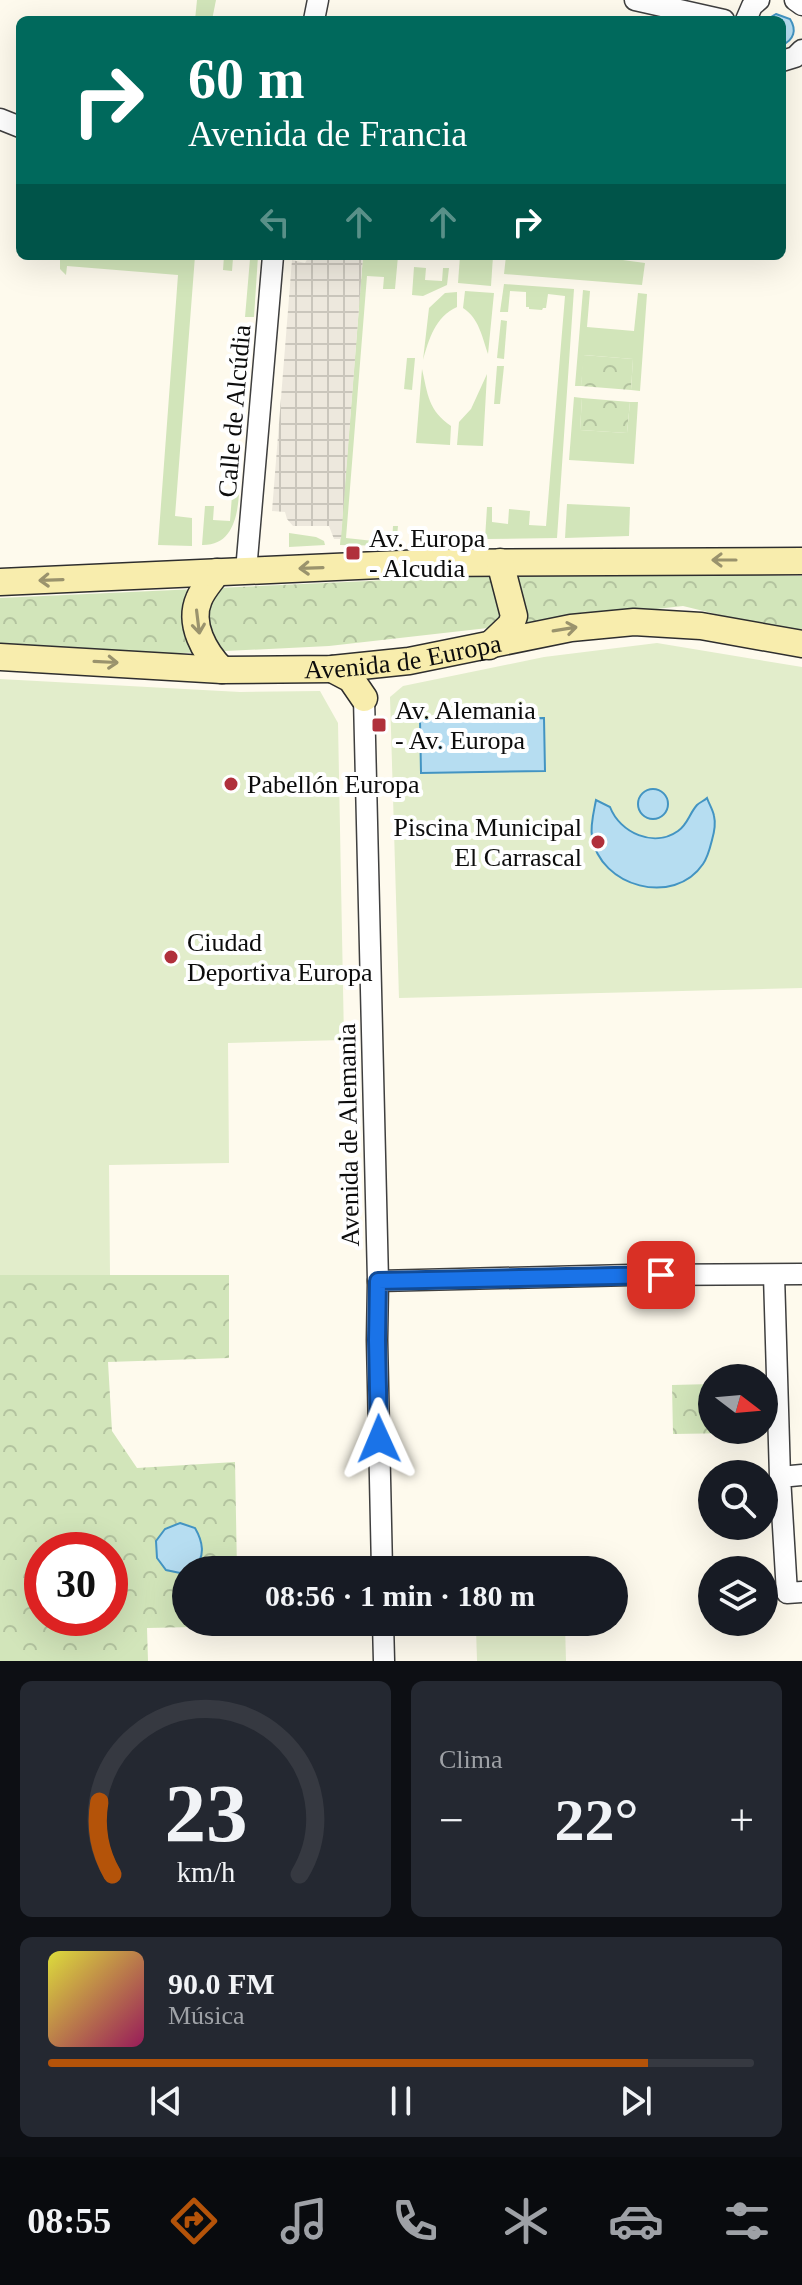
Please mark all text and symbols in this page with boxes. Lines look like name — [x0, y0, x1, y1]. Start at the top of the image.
icon: right — [56, 48, 160, 152]
text: 60 m — [188, 48, 305, 110]
text: Avenida de Francia — [188, 114, 467, 154]
icon: left — [253, 200, 297, 244]
icon: ahead — [337, 200, 381, 244]
icon: ahead — [421, 200, 465, 244]
icon: right — [505, 200, 549, 244]
street label: Calle de Alcúdia — [213, 323, 257, 499]
place label: Av. Europa - Alcudia — [369, 524, 486, 583]
marker: Av. Europa - Alcudia — [344, 544, 362, 562]
one-way arrow — [711, 553, 738, 568]
one-way arrow — [298, 560, 325, 575]
one-way arrow — [38, 573, 65, 588]
one-way arrow — [190, 608, 205, 634]
one-way arrow — [552, 621, 577, 636]
street label: Avenida de Europa — [304, 629, 504, 684]
one-way arrow — [92, 655, 119, 670]
place label: Av. Alemania - Av. Europa — [395, 696, 536, 755]
marker: Av. Alemania - Av. Europa — [370, 716, 388, 734]
place label: Pabellón Europa — [247, 770, 420, 799]
marker: Pabellón Europa — [222, 775, 240, 793]
place label: Piscina Municipal El Carrascal — [394, 813, 582, 872]
marker: Piscina Municipal El Carrascal — [589, 833, 607, 851]
place label: Ciudad Deportiva Europa — [187, 928, 373, 987]
marker: Ciudad Deportiva Europa — [162, 948, 180, 966]
street label: Avenida de Alemania — [332, 1023, 365, 1247]
pin — [627, 1241, 695, 1309]
icon: arrive — [639, 1253, 683, 1297]
north arrow — [698, 1364, 778, 1444]
map controls — [698, 1364, 778, 1636]
position arrow — [337, 1397, 421, 1481]
button: search — [698, 1460, 778, 1540]
speed limit sign: 30 — [24, 1532, 128, 1636]
button: layers — [698, 1556, 778, 1636]
text: 08:56 · 1 min · 180 m — [265, 1579, 535, 1612]
text: Clima — [439, 1745, 503, 1774]
text: 23 — [164, 1767, 247, 1859]
text: 22° — [555, 1787, 639, 1853]
text: − — [439, 1796, 464, 1845]
text: + — [729, 1796, 754, 1845]
text: km/h — [176, 1857, 235, 1888]
text: 90.0 FM — [168, 1967, 275, 2000]
text: Música — [168, 2001, 245, 2030]
icon: previous — [144, 2079, 188, 2123]
icon: pause — [379, 2079, 423, 2123]
icon: next — [614, 2079, 658, 2123]
icon: directions — [166, 2193, 222, 2249]
icon: music — [276, 2193, 332, 2249]
icon: phone — [387, 2193, 443, 2249]
icon: climate — [498, 2193, 554, 2249]
icon: car — [608, 2193, 664, 2249]
icon: filters — [719, 2193, 775, 2249]
text: 08:55 — [27, 2201, 111, 2241]

